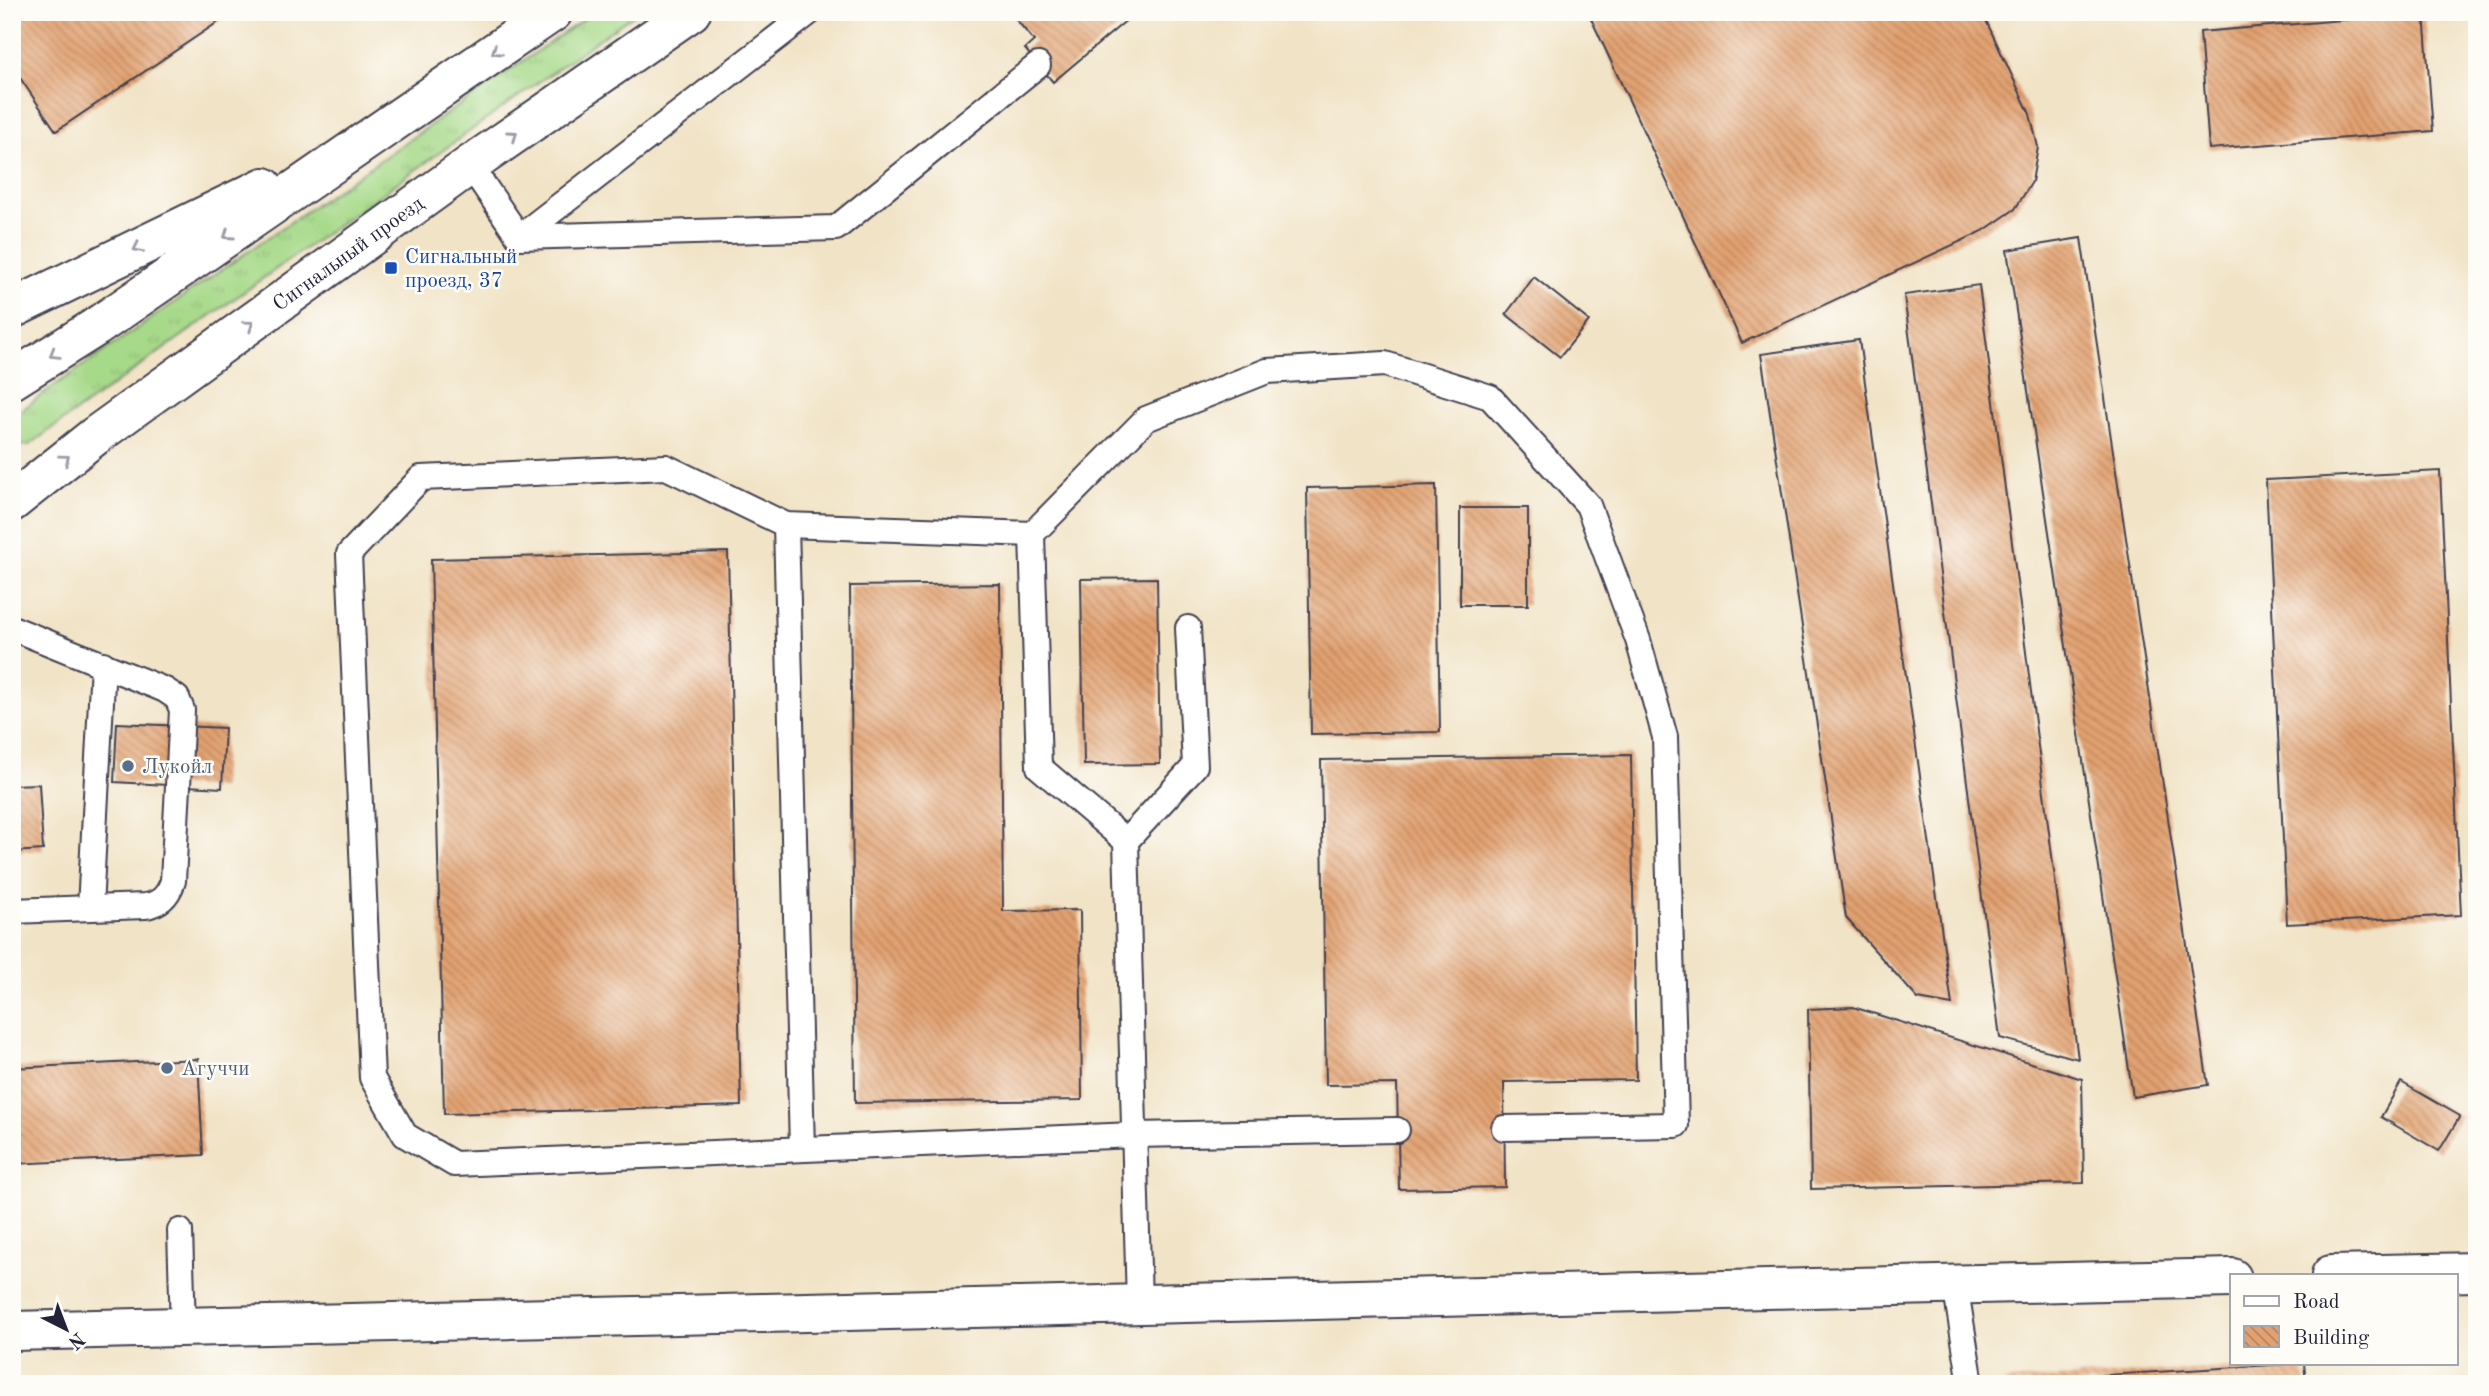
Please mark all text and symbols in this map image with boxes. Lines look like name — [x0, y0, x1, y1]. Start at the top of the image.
one-way arrow — [491, 43, 504, 55]
one-way arrow — [505, 131, 518, 143]
street label: Сигнальный проезд — [270, 193, 428, 316]
one-way arrow — [223, 227, 236, 239]
one-way arrow — [133, 240, 145, 254]
place label: Сигнальный проезд, 37 — [405, 247, 517, 292]
marker: Сигнальный проезд, 37 — [383, 260, 399, 276]
one-way arrow — [241, 321, 254, 333]
one-way arrow — [49, 345, 62, 358]
one-way arrow — [58, 455, 70, 468]
place label: Лукойл — [142, 757, 212, 778]
marker: Лукойл — [120, 758, 136, 774]
place label: Агуччи — [181, 1059, 250, 1080]
marker: Агуччи — [159, 1060, 175, 1076]
legend — [2230, 1274, 2458, 1364]
text: Road — [2293, 1292, 2340, 1313]
north arrow — [32, 1294, 102, 1364]
text: N — [64, 1328, 87, 1352]
text: Building — [2293, 1328, 2370, 1349]

